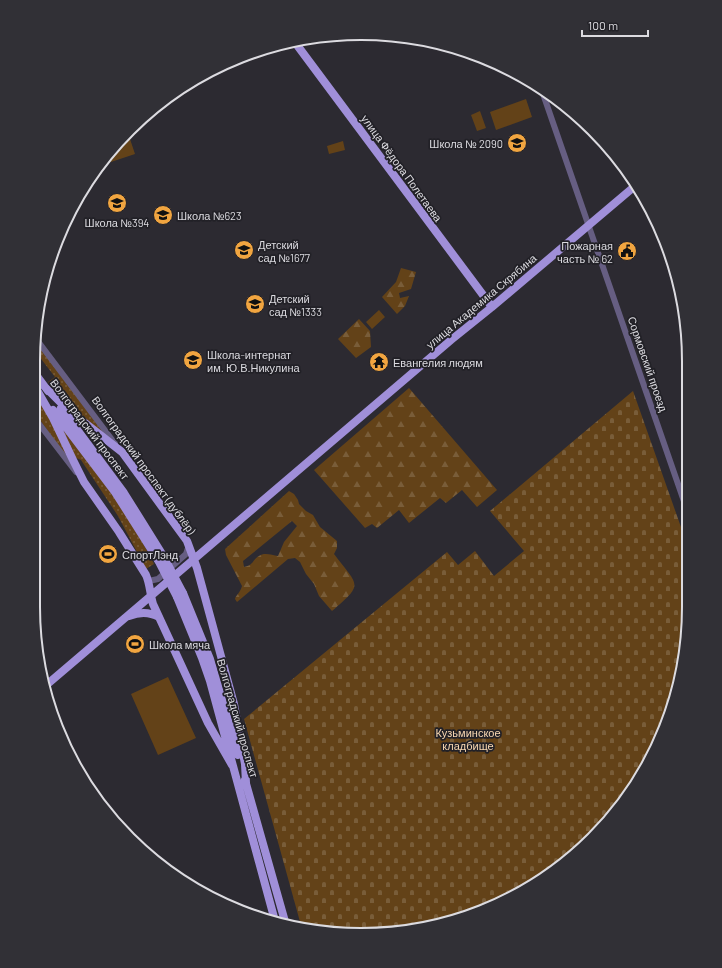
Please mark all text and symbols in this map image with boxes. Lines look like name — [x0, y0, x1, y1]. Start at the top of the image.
scale bar — [582, 12, 648, 38]
text: 100 m — [588, 18, 618, 32]
street label: улица Фёдора Полетаева — [359, 112, 446, 225]
school or university icon: Школа № 2090 — [506, 132, 528, 154]
place label: Школа № 2090 — [429, 137, 503, 150]
school or university icon: Школа №394 — [106, 192, 128, 214]
school or university icon: Школа №623 — [152, 204, 174, 226]
place label: Школа №623 — [177, 209, 242, 222]
place label: Школа №394 — [85, 216, 149, 229]
place label: Детский сад №1677 — [258, 238, 310, 264]
school or university icon: Детский сад №1677 — [233, 239, 255, 261]
place label: Пожарная часть № 62 — [557, 239, 613, 265]
public building icon: Пожарная часть № 62 — [616, 240, 638, 262]
street label: улица Академика Скрябина — [423, 250, 539, 351]
place label: Детский сад №1333 — [269, 292, 322, 318]
school or university icon: Детский сад №1333 — [244, 293, 266, 315]
street label: Сормовский проезд — [626, 315, 671, 414]
place label: Школа-интернат им. Ю.В.Никулина — [207, 348, 300, 374]
school or university icon: Школа-интернат им. Ю.В.Никулина — [182, 349, 204, 371]
temple icon: Евангелия людям — [368, 351, 390, 373]
place label: Евангелия людям — [393, 356, 483, 369]
street label: Волгоградский проспект — [48, 376, 132, 482]
street label: Волгоградский проспект (дублёр) — [90, 394, 198, 537]
sports icon: СпортЛэнд — [97, 543, 119, 565]
place label: СпортЛэнд — [122, 548, 179, 561]
sports icon: Школа мяча — [124, 633, 146, 655]
place label: Школа мяча — [149, 638, 211, 651]
street label: Волгоградский проспект — [215, 657, 261, 779]
park label: Кузьминское кладбище — [435, 726, 501, 752]

